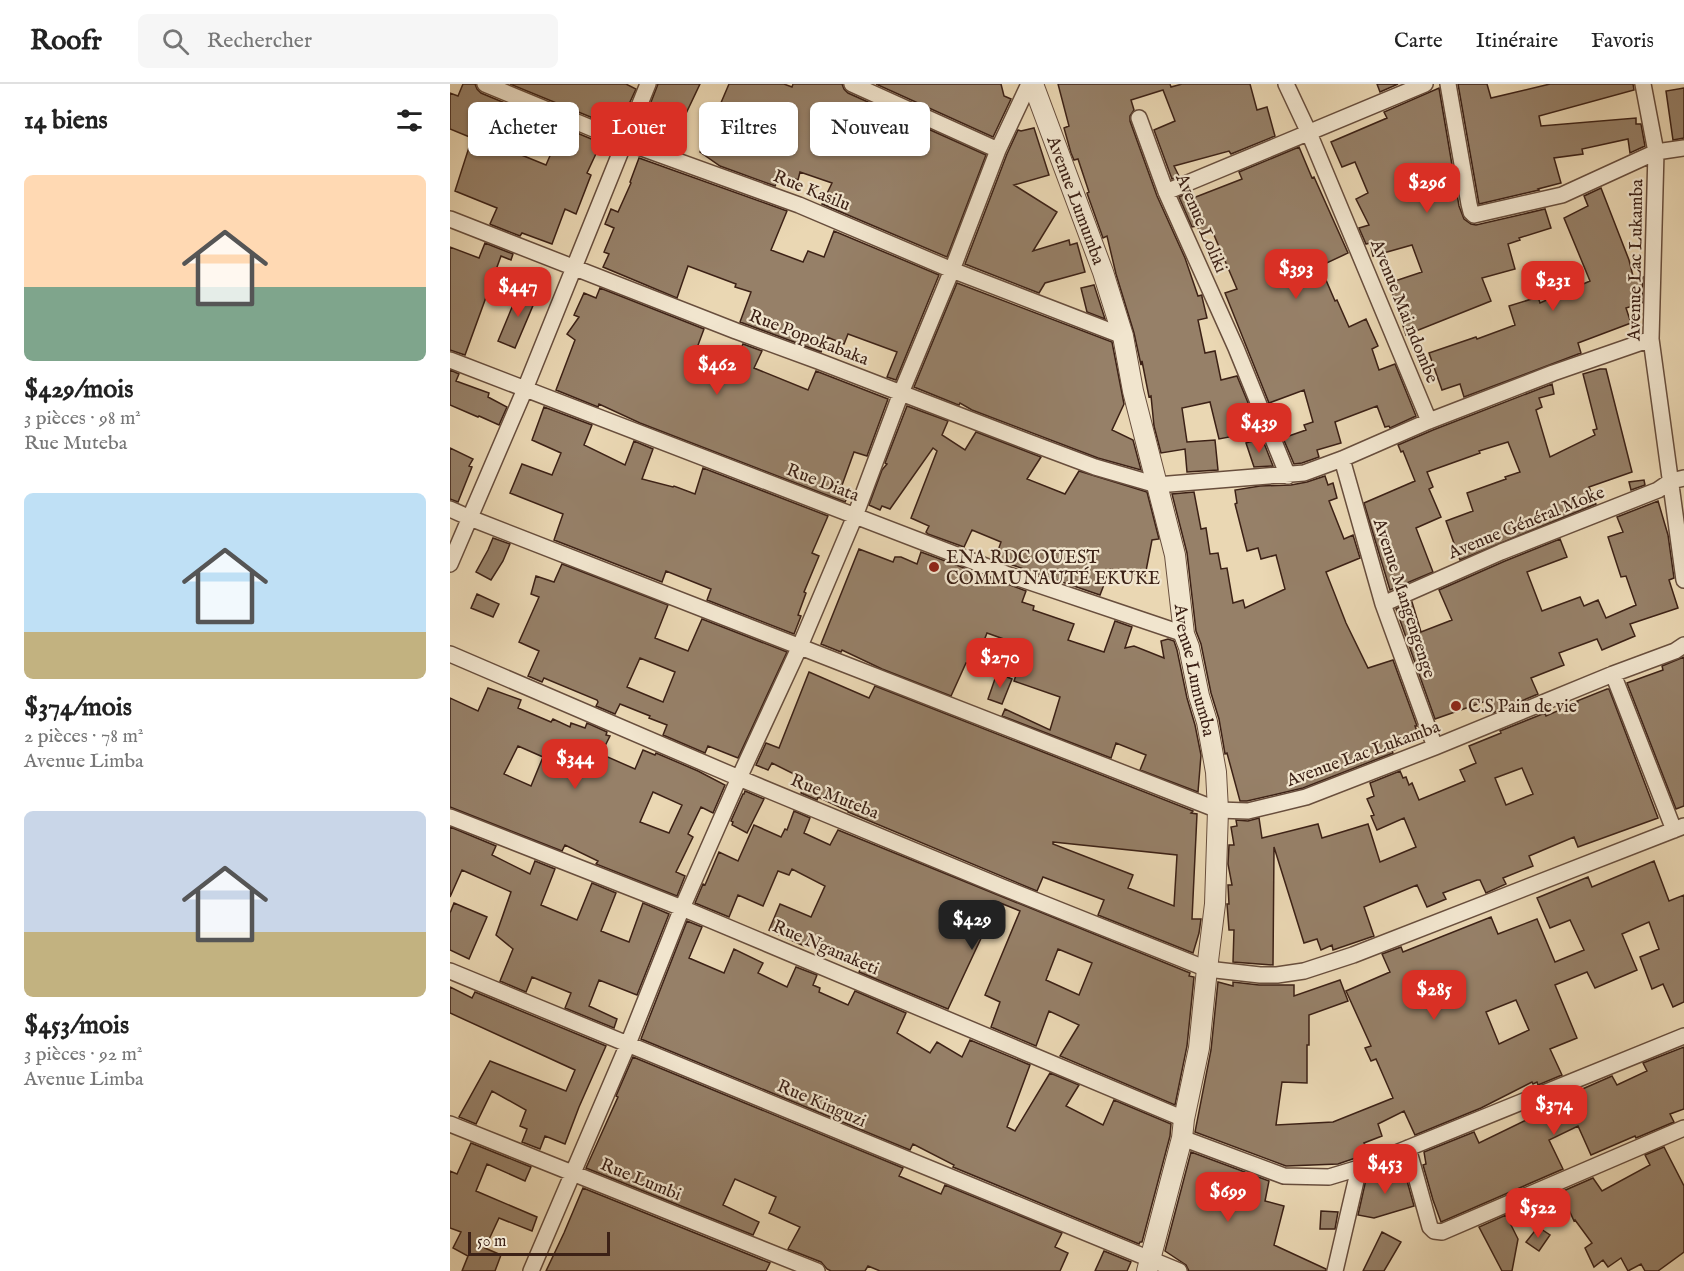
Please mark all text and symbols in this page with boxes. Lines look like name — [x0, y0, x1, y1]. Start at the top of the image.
search box — [138, 14, 558, 68]
text: Roofr — [30, 24, 102, 59]
icon: search — [159, 25, 192, 58]
text: Rechercher — [207, 27, 312, 55]
text: Carte — [1394, 28, 1443, 55]
text: Itinéraire — [1476, 28, 1558, 55]
text: Favoris — [1591, 28, 1654, 55]
chip: Acheter — [468, 102, 579, 156]
chip: Louer — [591, 102, 687, 156]
chip: Filtres — [699, 102, 798, 156]
chip: Nouveau — [810, 102, 930, 156]
text: 14 biens — [24, 104, 108, 137]
icon: filters — [393, 104, 426, 137]
street label: Avenue Lumumba — [1040, 132, 1109, 268]
pin: $296 — [1391, 163, 1463, 214]
street label: Rue Kasilu — [769, 166, 853, 217]
street label: Avenue Loliki — [1169, 170, 1232, 277]
text: $296 — [1408, 170, 1446, 195]
street label: Avenue Lac Lukamba — [1624, 179, 1649, 342]
icon: home — [171, 214, 279, 322]
street label: Avenue Mai ndombe — [1364, 235, 1443, 387]
pin: $393 — [1260, 249, 1332, 300]
text: $393 — [1279, 256, 1313, 281]
pin: $231 — [1517, 261, 1589, 312]
pin: $447 — [482, 267, 554, 318]
text: $231 — [1535, 268, 1571, 293]
text: $447 — [498, 274, 538, 299]
street label: Rue Popokabaka — [745, 305, 872, 372]
pin: $462 — [681, 345, 753, 396]
text: $462 — [698, 352, 736, 377]
text: $429/mois — [24, 373, 133, 406]
pin: $439 — [1223, 403, 1295, 454]
text: 3 pièces · 98 m² — [24, 406, 141, 431]
text: $439 — [1240, 410, 1278, 435]
text: Rue Muteba — [24, 431, 127, 456]
street label: Rue Diata — [783, 459, 862, 508]
street label: Avenue Général Moke — [1444, 481, 1608, 566]
street label: Avenue Mangengenge — [1367, 515, 1440, 681]
icon: home — [171, 532, 279, 640]
place label: ENA RDC OUEST COMMUNAUTÉ EKUKE — [946, 547, 1160, 591]
marker: ENA RDC OUEST COMMUNAUTÉ EKUKE — [927, 560, 941, 574]
street label: Avenue Lumumba — [1168, 602, 1219, 739]
pin: $270 — [964, 638, 1036, 689]
text: $270 — [980, 645, 1020, 670]
text: $374/mois — [24, 691, 132, 724]
place label: C.S Pain de vie — [1468, 696, 1577, 719]
marker: C.S Pain de vie — [1449, 699, 1463, 713]
street label: Avenue Lac Lukamba — [1283, 716, 1444, 793]
text: 2 pièces · 78 m² — [24, 724, 143, 749]
pin: $344 — [539, 739, 611, 790]
text: $344 — [556, 746, 594, 771]
text: Avenue Limba — [24, 749, 144, 774]
street label: Rue Muteba — [787, 769, 882, 826]
icon: home — [171, 850, 279, 958]
pin: $429 — [936, 900, 1008, 951]
text: $429 — [953, 907, 992, 932]
street label: Rue Nganaketi — [768, 916, 882, 981]
pin: $285 — [1398, 970, 1470, 1021]
text: $285 — [1416, 977, 1452, 1002]
text: $453/mois — [24, 1009, 129, 1042]
text: 3 pièces · 92 m² — [24, 1042, 143, 1067]
text: Avenue Limba — [24, 1067, 144, 1092]
street label: Rue Kinguzi — [773, 1075, 870, 1134]
pin: $374 — [1518, 1085, 1590, 1136]
text: $374 — [1535, 1092, 1573, 1117]
pin: $453 — [1349, 1144, 1421, 1195]
text: $453 — [1367, 1151, 1403, 1176]
street label: Rue Lumbi — [597, 1154, 685, 1207]
pin: $699 — [1192, 1172, 1264, 1223]
text: $699 — [1210, 1179, 1246, 1204]
pin: $522 — [1502, 1188, 1574, 1239]
text: $522 — [1519, 1195, 1557, 1220]
scale bar — [468, 1229, 610, 1256]
text: 50 m — [477, 1232, 506, 1252]

